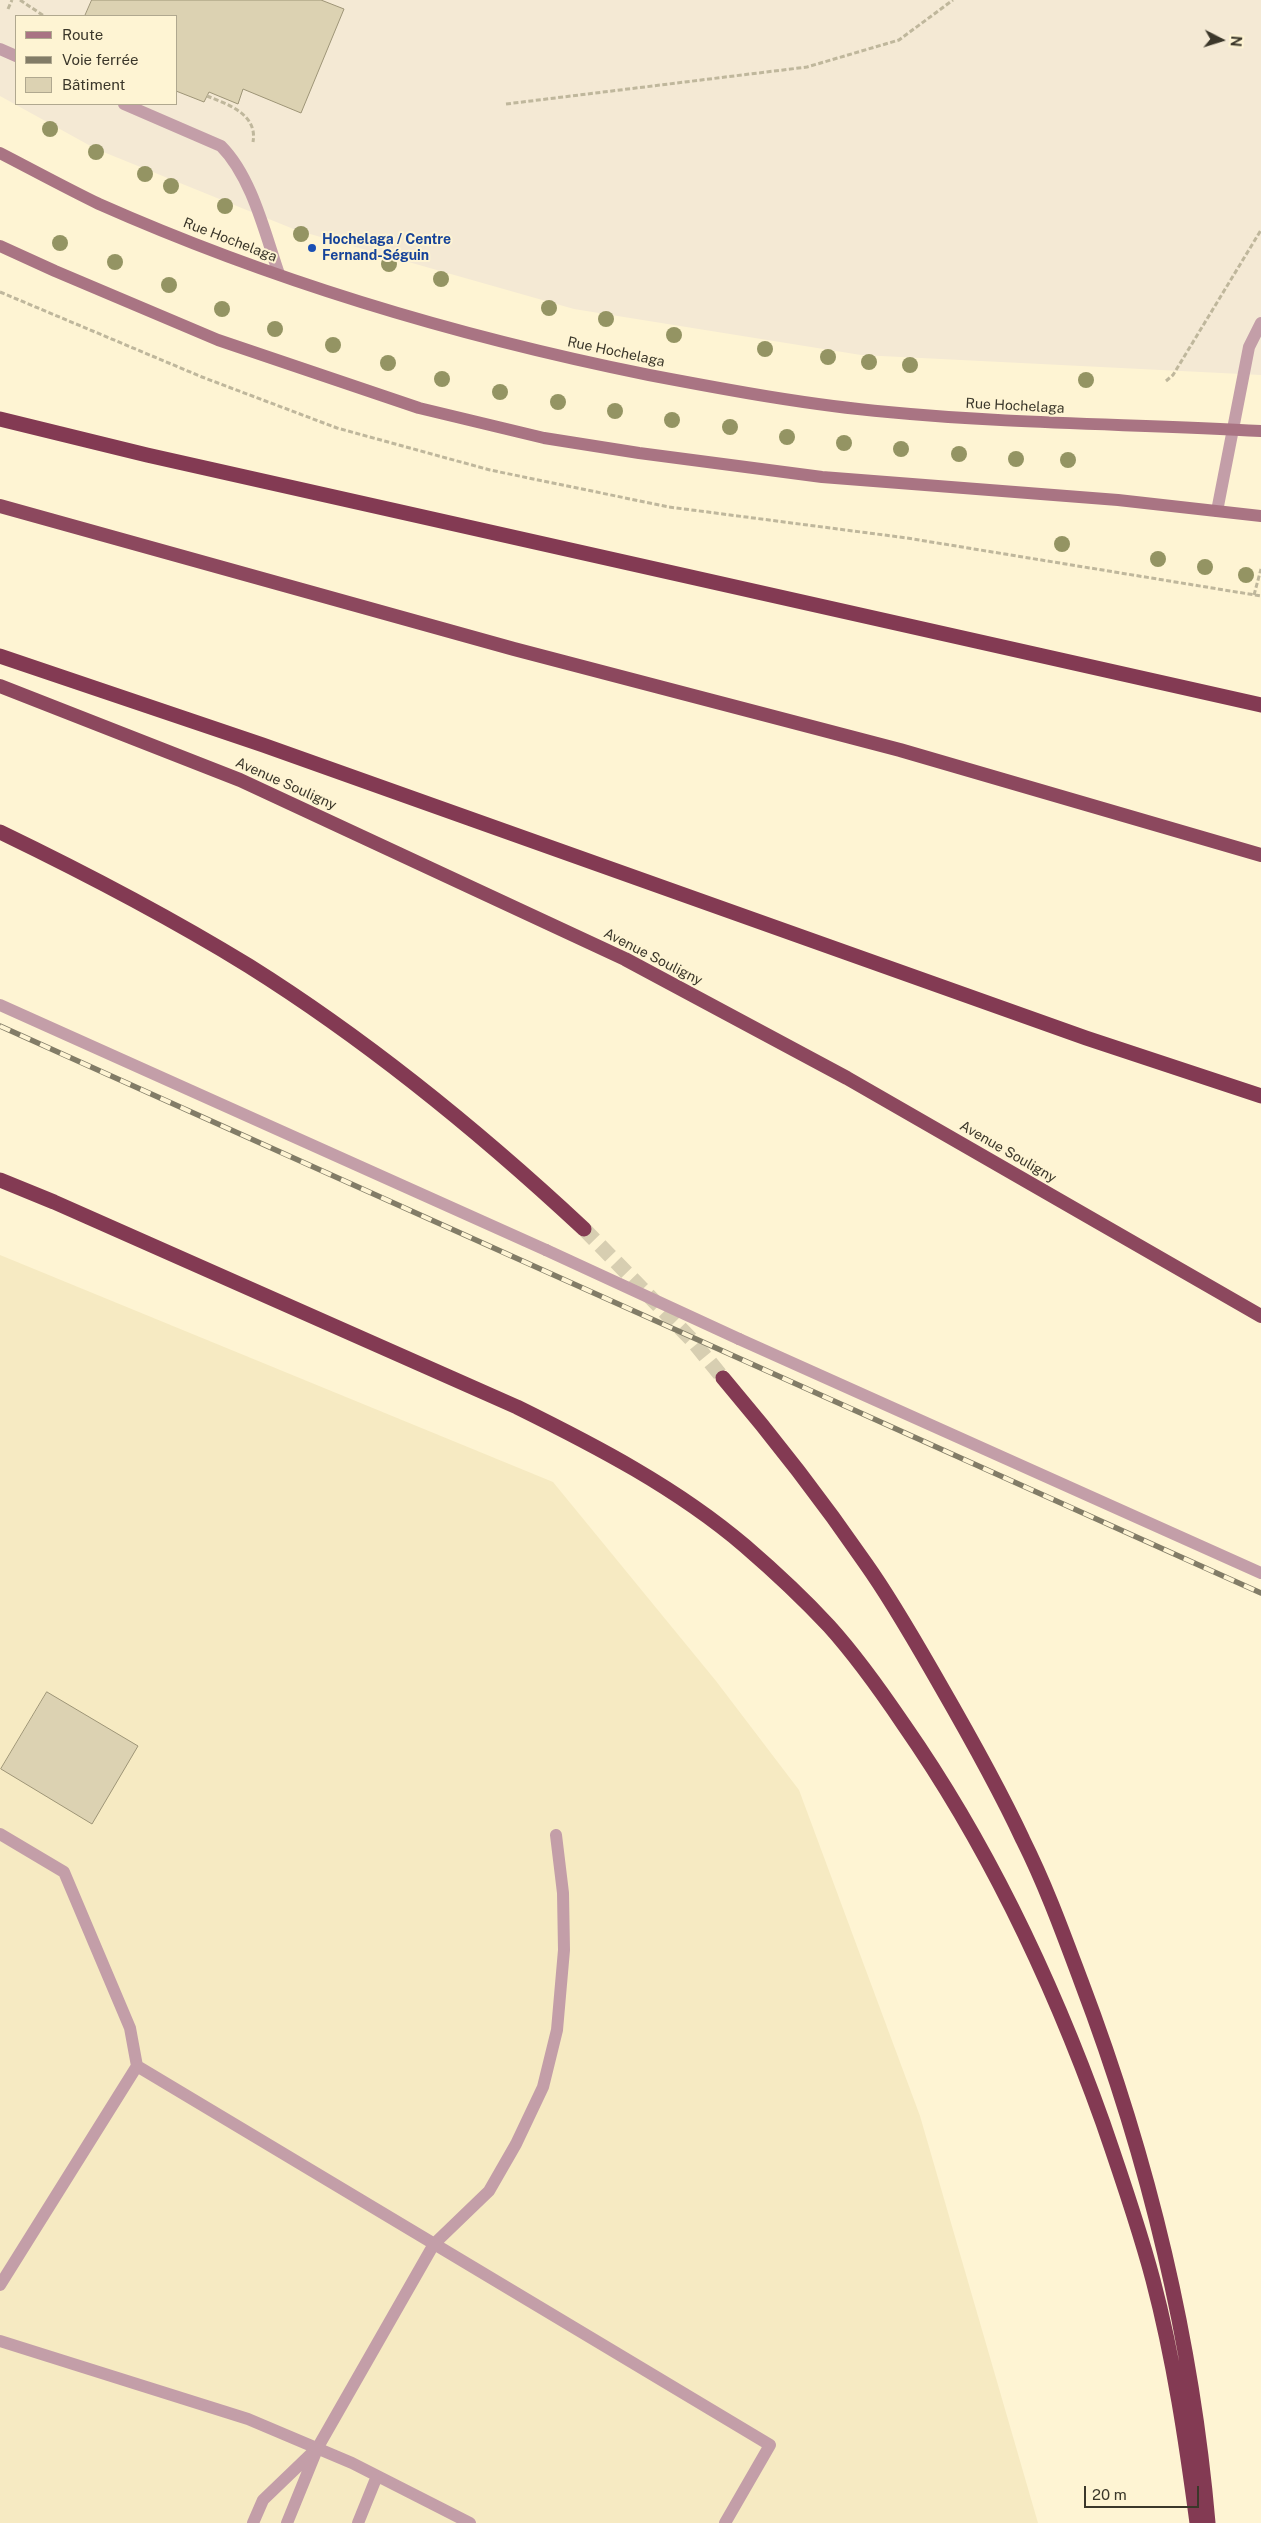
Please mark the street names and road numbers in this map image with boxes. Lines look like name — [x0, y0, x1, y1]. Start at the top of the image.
street label: Rue Hochelaga — [181, 214, 279, 266]
street label: Rue Hochelaga — [566, 333, 666, 371]
street label: Rue Hochelaga — [965, 395, 1065, 417]
street label: Avenue Souligny — [233, 754, 339, 814]
street label: Avenue Souligny — [601, 925, 705, 989]
street label: Avenue Souligny — [957, 1118, 1059, 1186]

